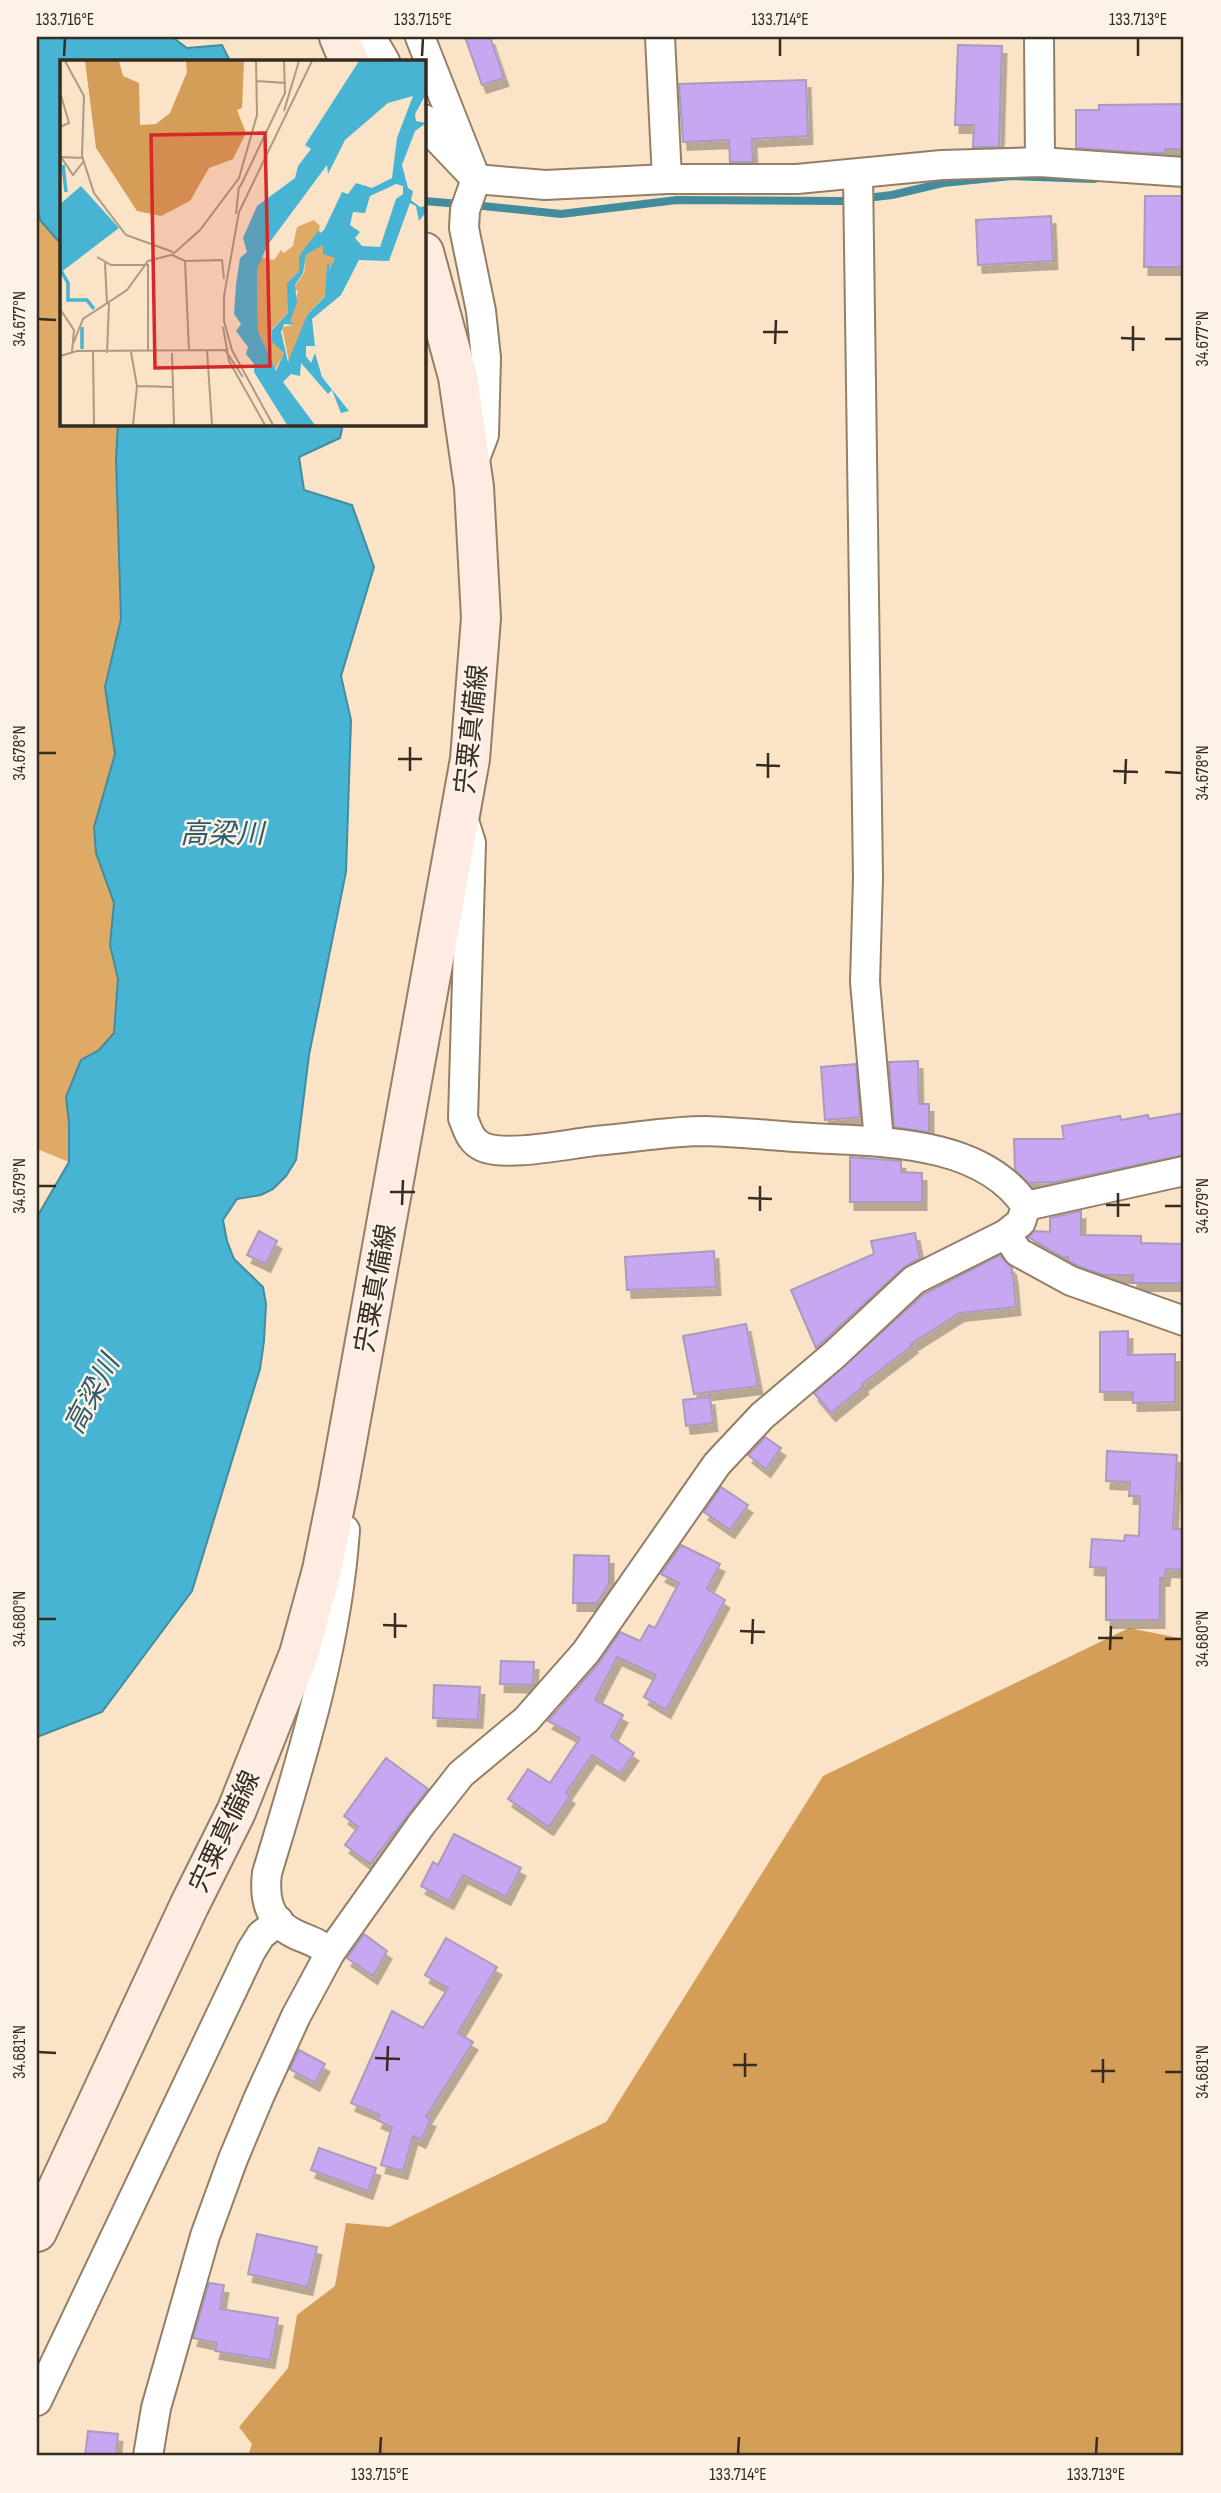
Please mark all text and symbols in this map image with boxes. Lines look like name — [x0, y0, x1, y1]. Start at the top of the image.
text: 133.716°E — [36, 9, 94, 30]
text: 133.715°E — [394, 9, 452, 30]
text: 133.714°E — [751, 9, 809, 30]
text: 133.713°E — [1109, 9, 1167, 30]
inset map — [60, 60, 425, 425]
text: 34.677°N — [9, 291, 30, 347]
text: 34.677°N — [1192, 311, 1213, 367]
street label: 宍粟真備線 — [450, 663, 495, 795]
text: 34.678°N — [9, 725, 30, 781]
text: 34.678°N — [1192, 745, 1213, 801]
water label: 高梁川 — [180, 818, 267, 851]
text: 34.679°N — [9, 1158, 30, 1214]
text: 34.679°N — [1192, 1178, 1213, 1234]
street label: 宍粟真備線 — [350, 1222, 403, 1355]
water label: 高梁川 — [58, 1347, 128, 1440]
text: 34.680°N — [9, 1591, 30, 1647]
text: 34.680°N — [1192, 1611, 1213, 1667]
street label: 宍粟真備線 — [184, 1766, 267, 1897]
text: 34.681°N — [9, 2025, 30, 2079]
text: 34.681°N — [1192, 2045, 1213, 2099]
text: 133.715°E — [351, 2464, 409, 2485]
text: 133.714°E — [709, 2464, 767, 2485]
text: 133.713°E — [1067, 2464, 1125, 2485]

